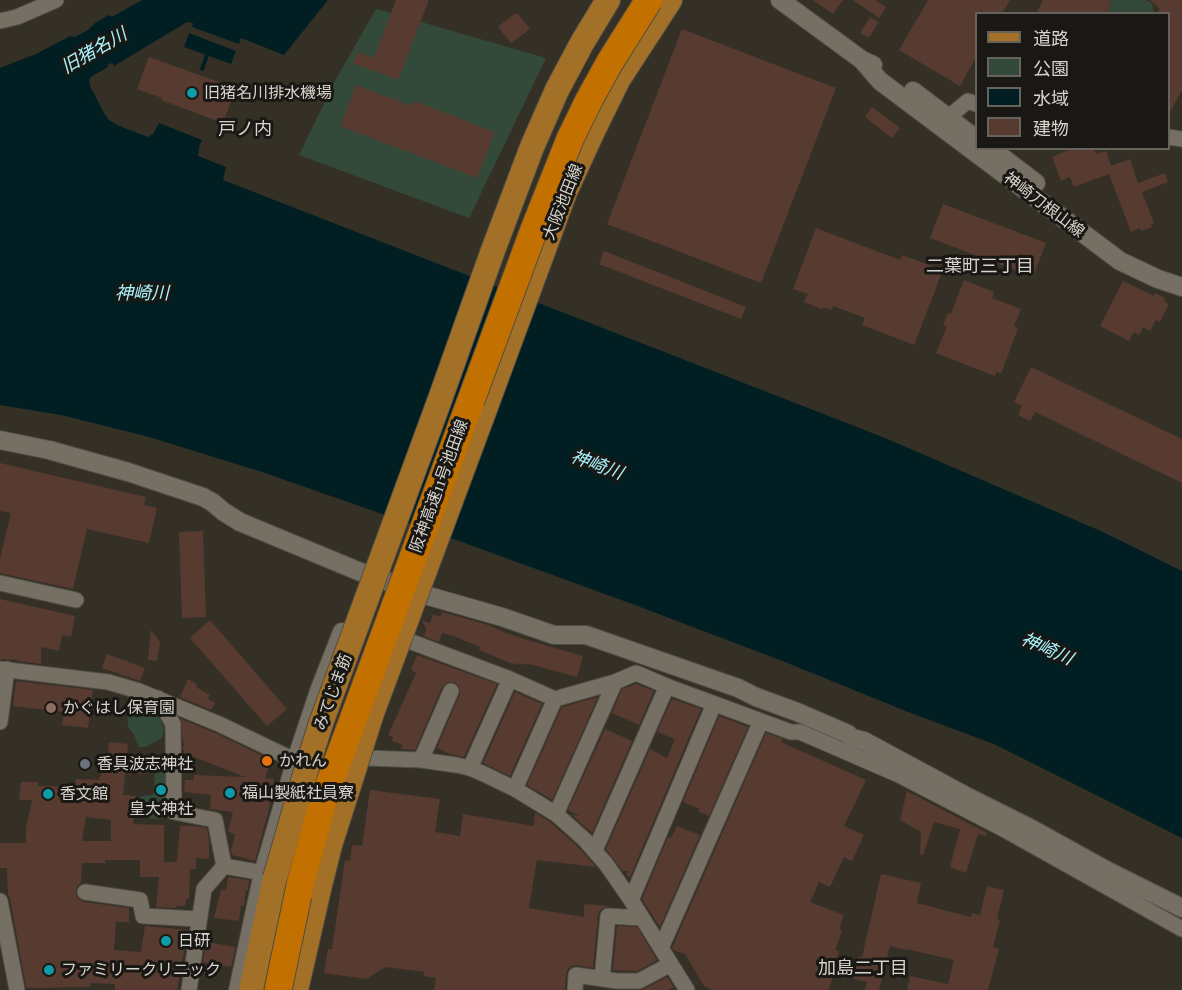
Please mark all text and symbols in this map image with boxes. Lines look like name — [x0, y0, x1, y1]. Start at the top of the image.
legend — [975, 12, 1170, 150]
water label: 旧猪名川 — [57, 24, 131, 78]
text: 道路 — [1033, 26, 1069, 50]
text: 公園 — [1033, 56, 1069, 80]
place label: 旧猪名川排水機場 — [204, 83, 332, 103]
marker: 旧猪名川排水機場 — [185, 86, 199, 100]
text: 水域 — [1033, 86, 1069, 110]
text: 建物 — [1033, 116, 1069, 140]
district label: 戸ノ内 — [218, 118, 272, 140]
street label: 大阪池田線 — [539, 161, 587, 243]
street label: 神崎刀根山線 — [1000, 168, 1088, 242]
district label: 二葉町三丁目 — [926, 255, 1034, 277]
water label: 神崎川 — [115, 282, 169, 304]
street label: 阪神高速11号池田線 — [406, 417, 472, 555]
water label: 神崎川 — [568, 446, 626, 484]
water label: 神崎川 — [1018, 628, 1076, 670]
street label: みてじま筋 — [310, 651, 356, 733]
place label: かぐはし保育園 — [63, 698, 175, 718]
marker: かぐはし保育園 — [44, 701, 58, 715]
place label: かれん — [279, 751, 327, 771]
place label: 香具波志神社 — [97, 754, 193, 774]
marker: かれん — [260, 754, 274, 768]
marker: 香具波志神社 — [78, 757, 92, 771]
marker: 皇大神社 — [154, 783, 168, 797]
place label: 福山製紙社員寮 — [242, 783, 354, 803]
place label: 香文館 — [60, 784, 108, 804]
marker: 福山製紙社員寮 — [223, 786, 237, 800]
marker: 香文館 — [41, 787, 55, 801]
place label: 皇大神社 — [129, 799, 193, 819]
place label: 日研 — [178, 931, 210, 951]
marker: 日研 — [159, 934, 173, 948]
district label: 加島二丁目 — [818, 957, 908, 979]
place label: ファミリークリニック — [61, 960, 221, 980]
marker: ファミリークリニック — [42, 963, 56, 977]

